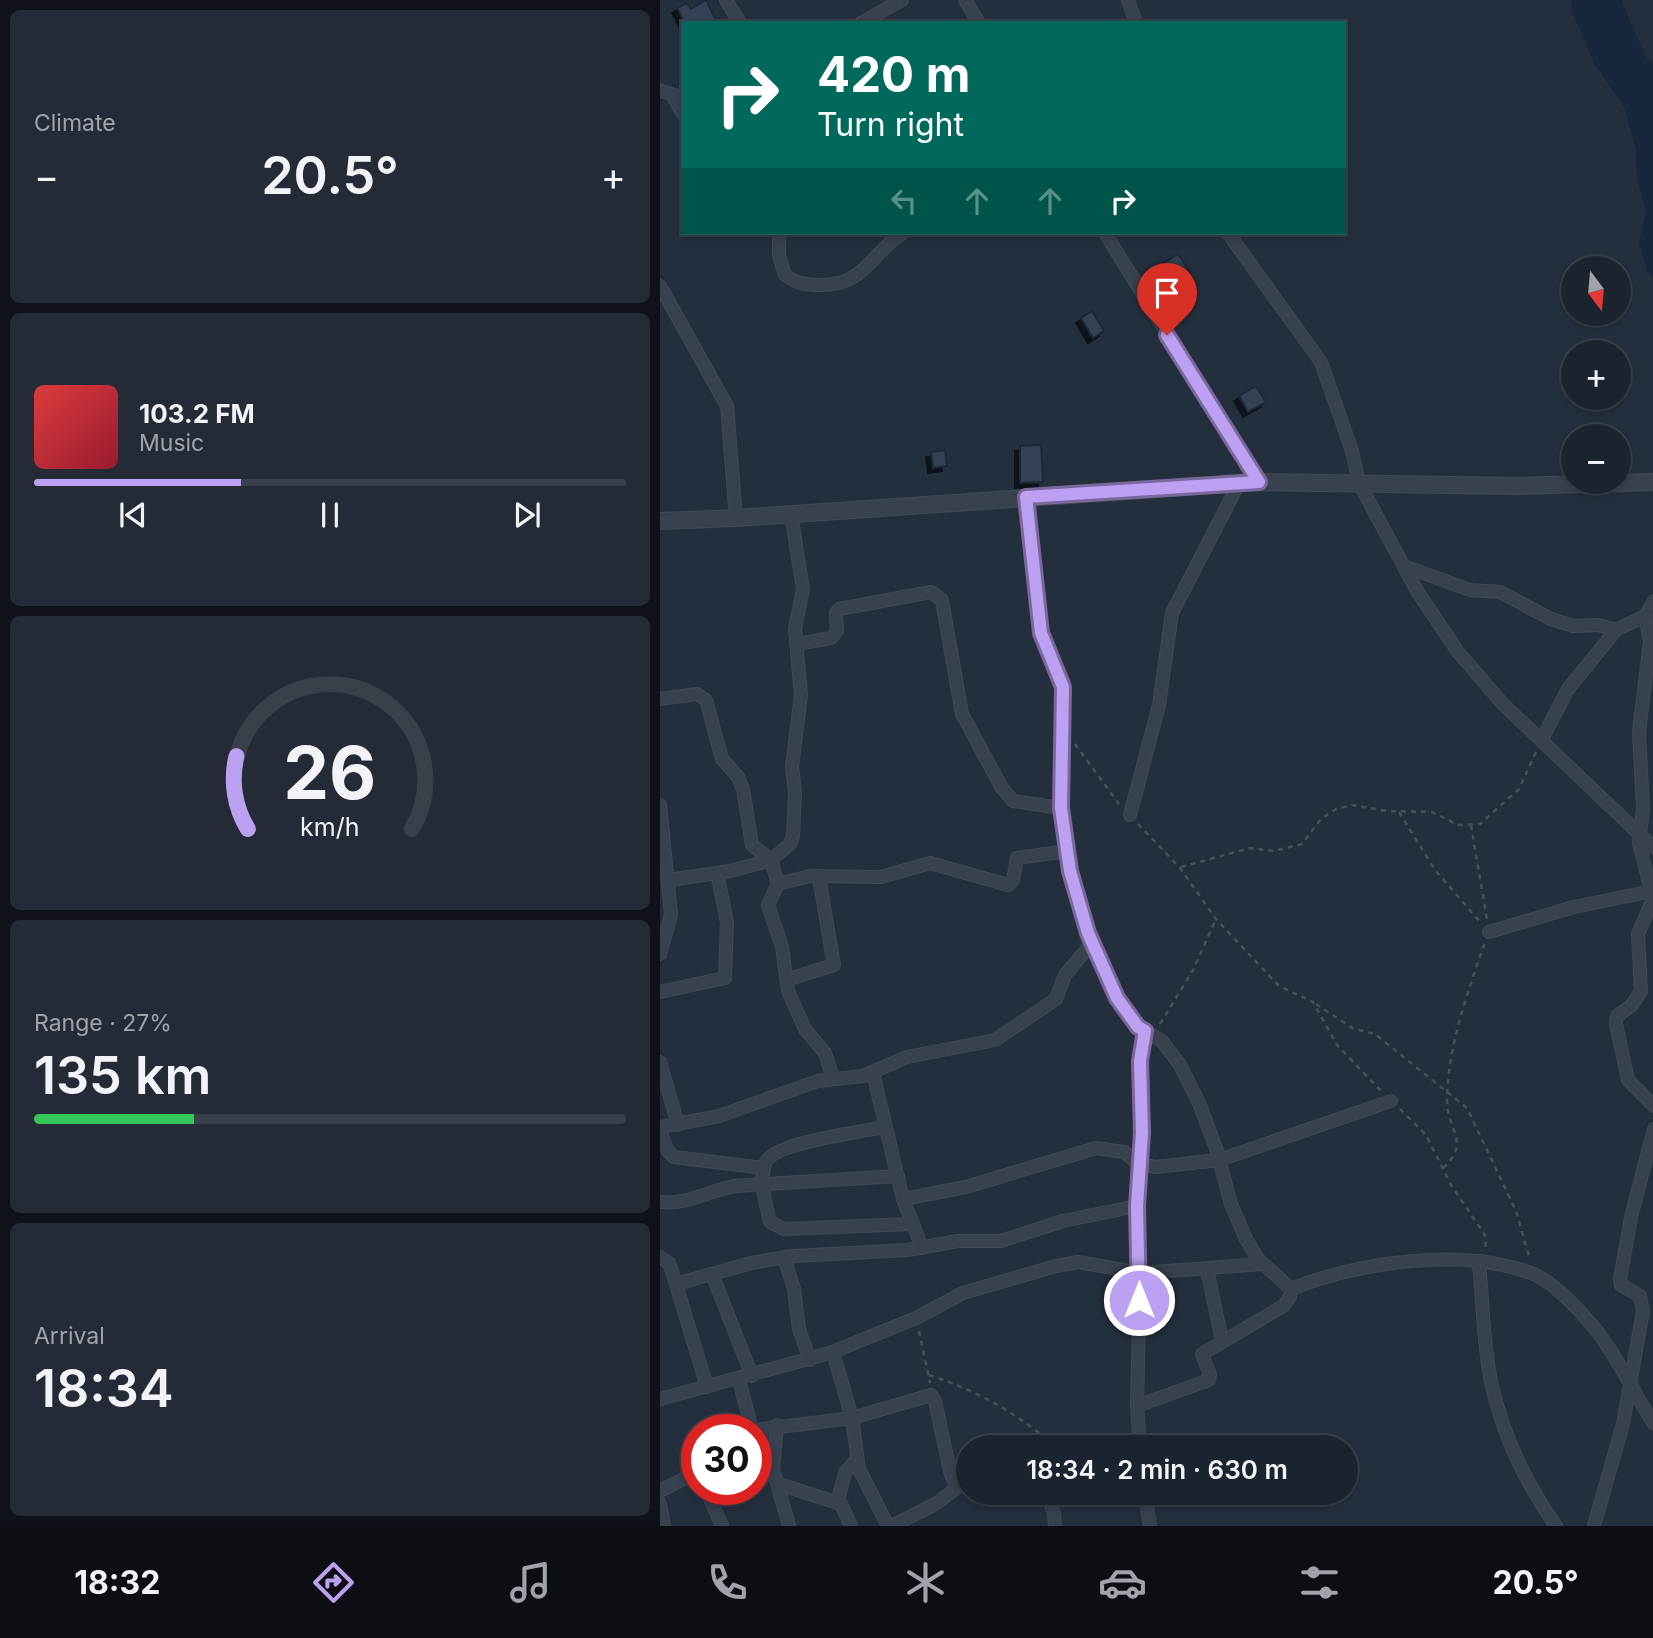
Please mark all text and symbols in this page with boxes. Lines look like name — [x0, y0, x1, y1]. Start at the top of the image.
text: 420 m — [817, 45, 970, 104]
icon: right — [702, 49, 793, 140]
text: Turn right — [817, 105, 964, 144]
text: Climate — [34, 109, 116, 137]
text: 20.5° — [261, 144, 399, 207]
text: − — [34, 153, 59, 199]
text: + — [601, 153, 626, 199]
icon: left — [885, 182, 923, 220]
icon: ahead — [958, 182, 996, 220]
icon: ahead — [1031, 182, 1069, 220]
icon: right — [1104, 182, 1142, 220]
north arrow — [1561, 256, 1631, 326]
map controls — [1561, 256, 1631, 494]
pin — [1137, 263, 1197, 335]
icon: arrive — [1148, 274, 1186, 312]
button: + — [1561, 340, 1631, 410]
text: 103.2 FM — [139, 398, 255, 429]
button: − — [1561, 424, 1631, 494]
text: Music — [139, 429, 204, 457]
icon: previous — [114, 496, 152, 534]
icon: pause — [311, 496, 349, 534]
icon: next — [508, 496, 546, 534]
text: 26 — [283, 728, 377, 817]
text: km/h — [300, 812, 360, 842]
text: Range · 27% — [34, 1009, 172, 1037]
text: 135 km — [34, 1044, 211, 1107]
position arrow — [1102, 1263, 1176, 1337]
text: Arrival — [34, 1322, 105, 1350]
text: 18:34 — [34, 1357, 174, 1420]
speed limit sign: 30 — [681, 1414, 772, 1505]
text: 18:34 · 2 min · 630 m — [1026, 1454, 1288, 1485]
icon: directions — [309, 1558, 358, 1607]
icon: music — [506, 1558, 555, 1607]
icon: phone — [703, 1558, 752, 1607]
icon: climate — [901, 1558, 950, 1607]
icon: car — [1098, 1558, 1147, 1607]
icon: filters — [1295, 1558, 1344, 1607]
text: 18:32 — [74, 1563, 160, 1602]
text: 20.5° — [1492, 1563, 1579, 1602]

